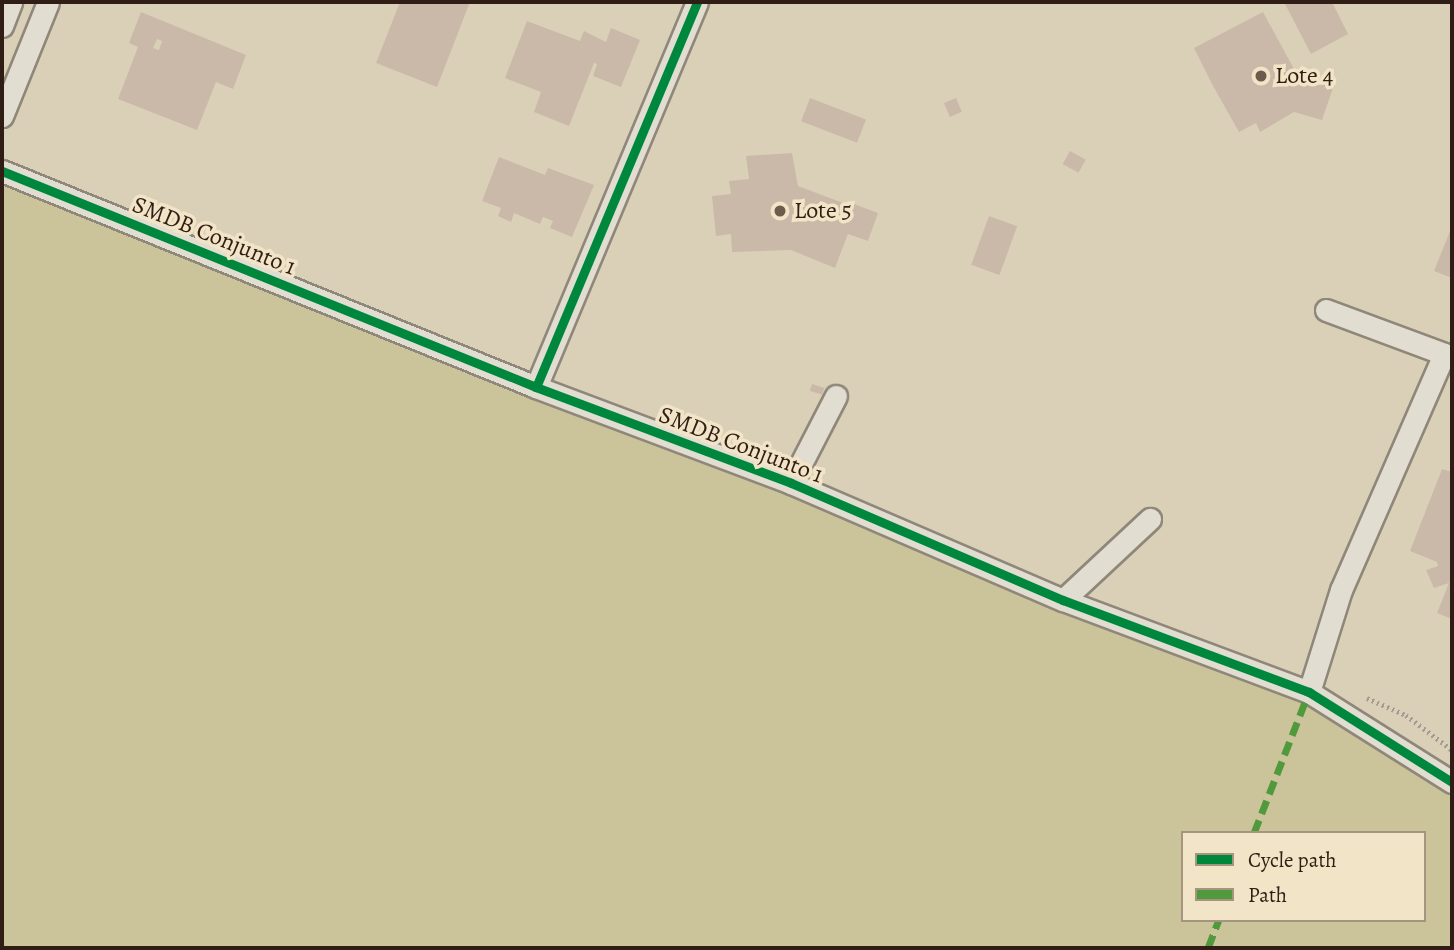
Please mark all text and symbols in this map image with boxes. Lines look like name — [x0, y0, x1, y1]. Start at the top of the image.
place label: Lote 4 — [1275, 62, 1333, 90]
marker: Lote 4 — [1253, 68, 1269, 84]
street label: SMDB Conjunto 1 — [128, 190, 300, 282]
place label: Lote 5 — [794, 197, 852, 225]
marker: Lote 5 — [772, 203, 788, 219]
street label: SMDB Conjunto 1 — [655, 400, 827, 490]
legend — [1181, 831, 1426, 922]
text: Cycle path — [1248, 846, 1337, 874]
text: Path — [1248, 881, 1287, 909]

